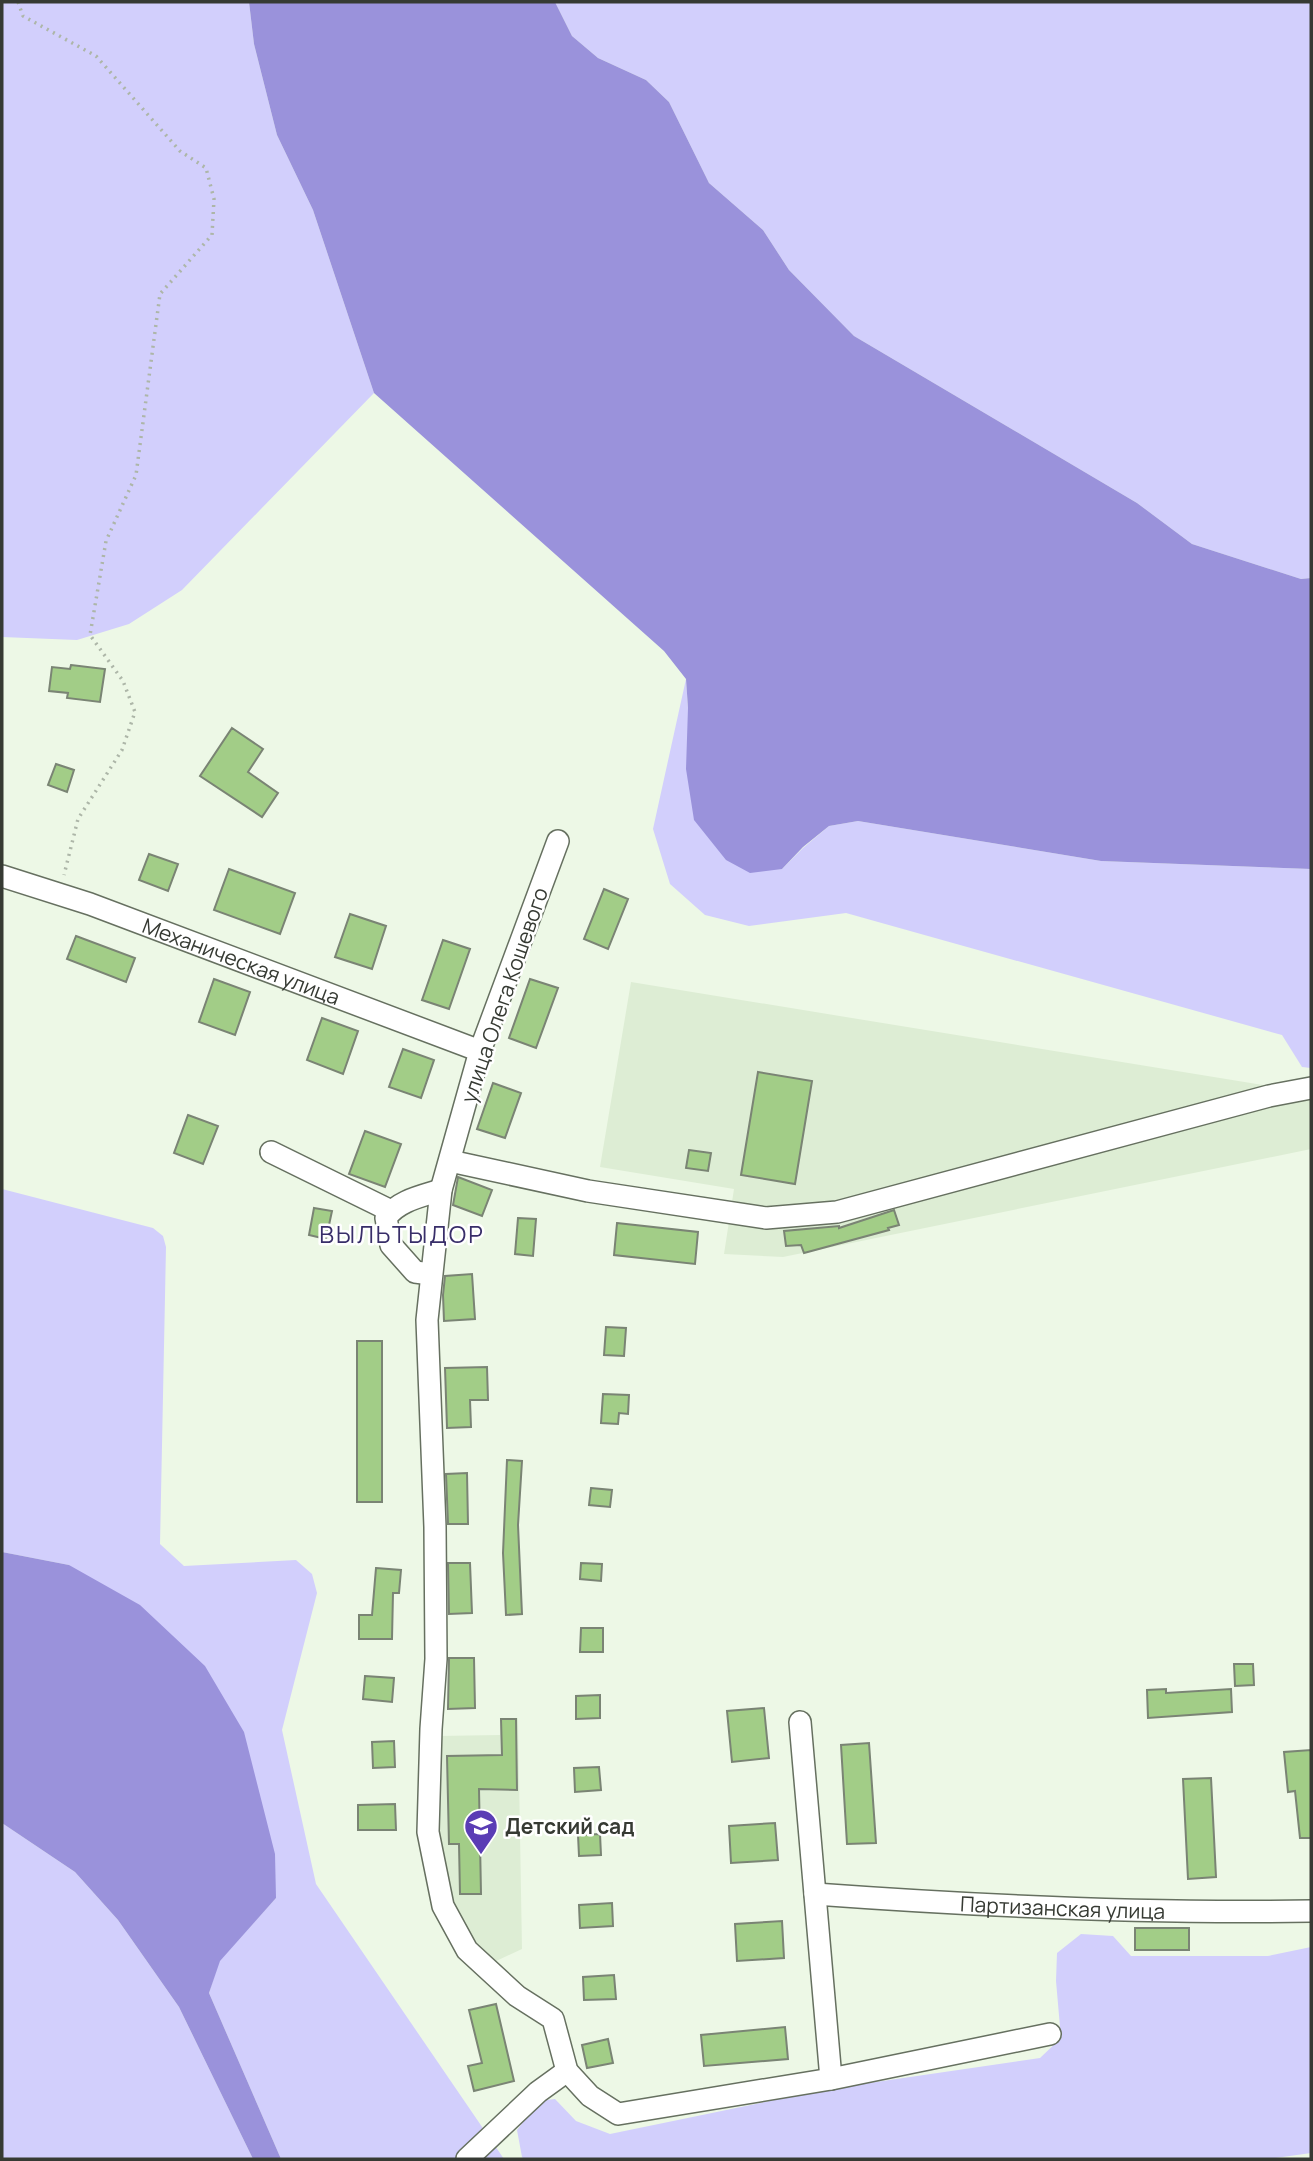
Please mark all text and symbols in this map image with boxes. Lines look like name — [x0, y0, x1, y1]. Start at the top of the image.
street label: улица Олега Кошевого — [454, 884, 554, 1106]
street label: Механическая улица — [139, 911, 344, 1011]
district label: ВЫЛЬТЫДОР — [319, 1217, 485, 1250]
school or university icon: Детский сад — [462, 1807, 500, 1856]
place label: Детский сад — [505, 1812, 634, 1840]
street label: Партизанская улица — [960, 1889, 1165, 1925]

